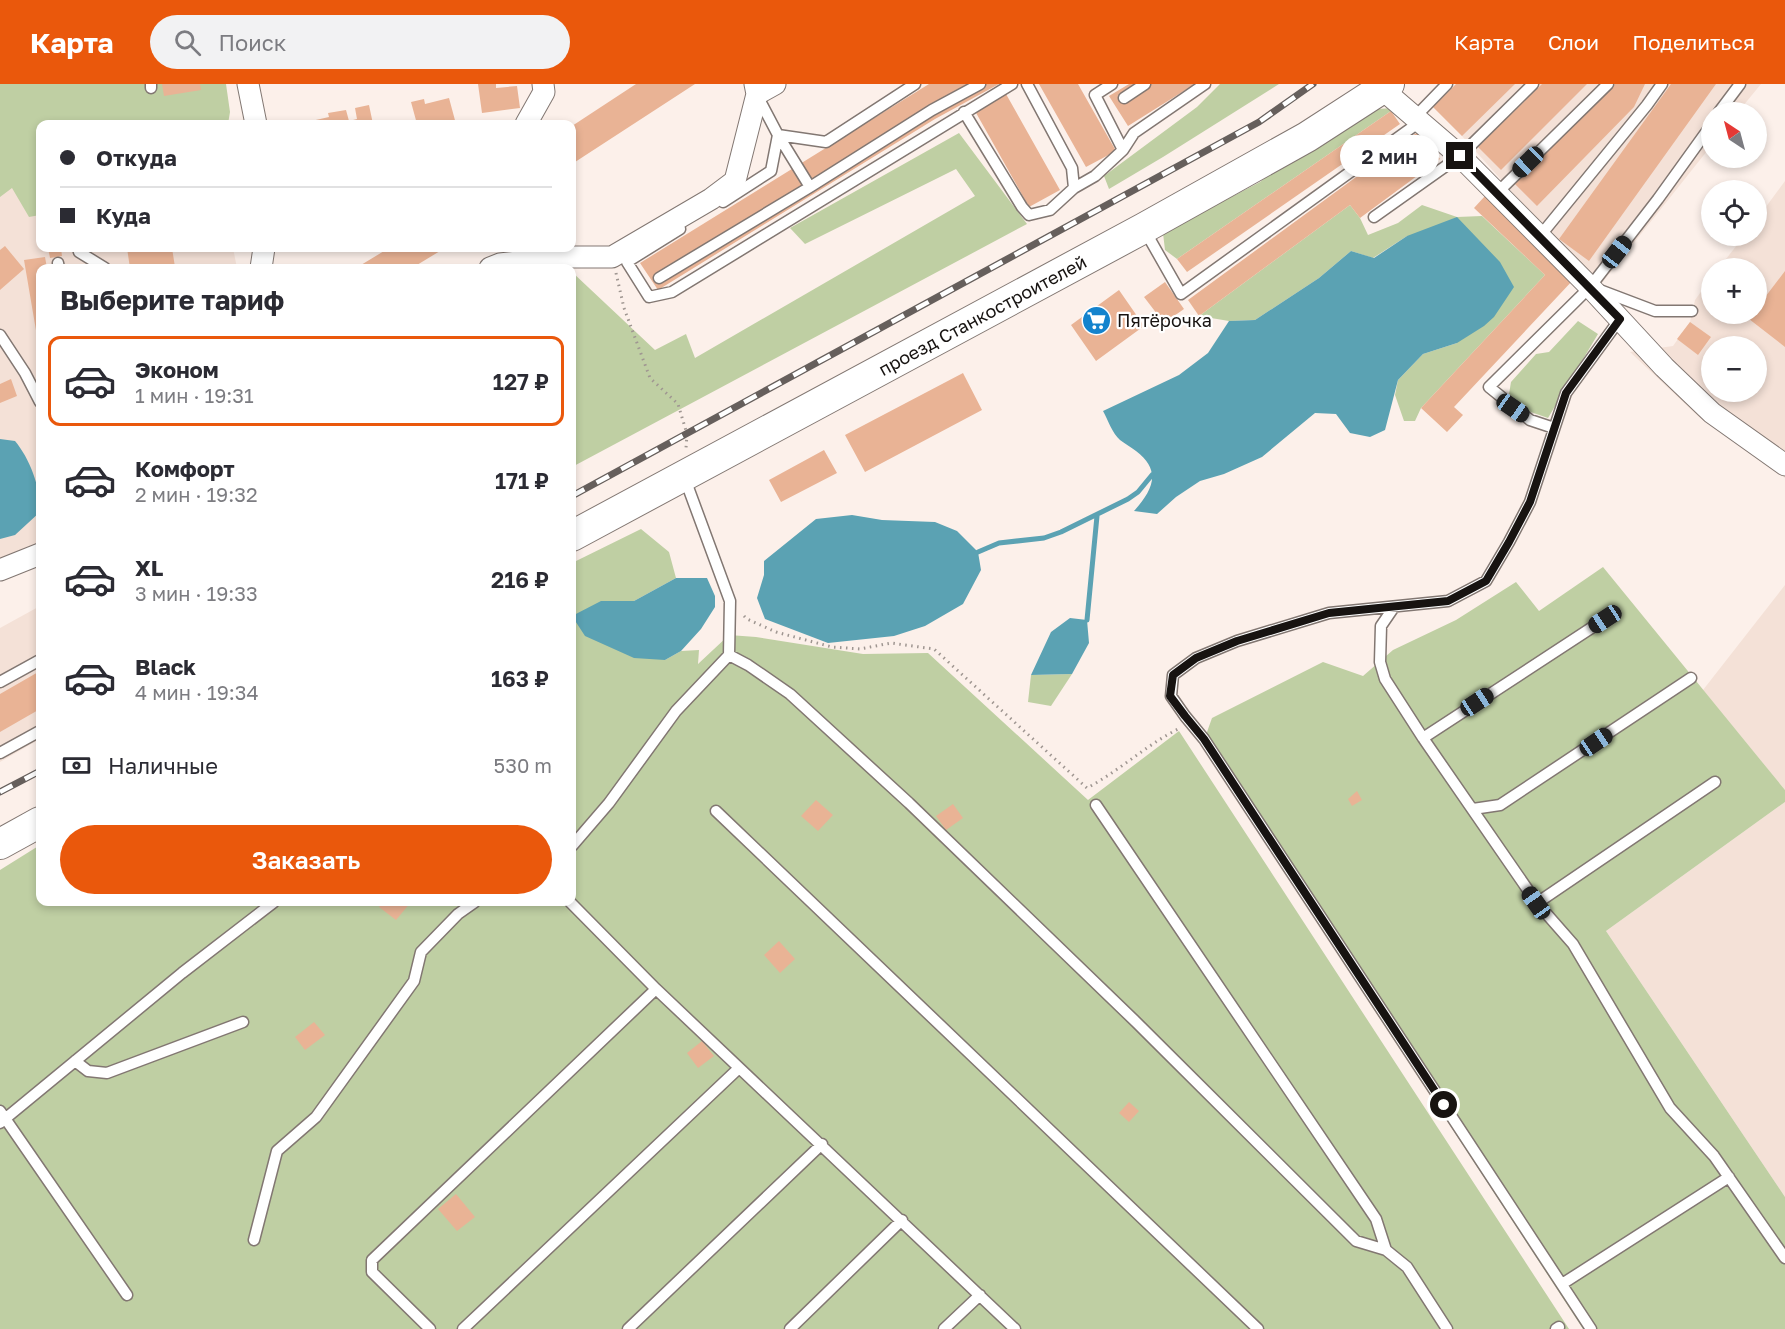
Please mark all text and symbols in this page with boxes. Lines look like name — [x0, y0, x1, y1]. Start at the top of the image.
search box — [150, 15, 570, 69]
text: Карта — [30, 26, 114, 59]
icon: search — [171, 26, 204, 59]
text: Поиск — [219, 29, 286, 56]
text: Карта — [1454, 29, 1515, 55]
text: Слои — [1548, 29, 1599, 55]
text: Поделиться — [1632, 29, 1755, 55]
north arrow — [1701, 102, 1767, 168]
map controls — [1701, 102, 1767, 402]
callout: 2 мин — [1340, 135, 1439, 177]
route end — [1446, 142, 1473, 169]
car — [1509, 143, 1547, 181]
text: Откуда — [96, 144, 177, 171]
text: 2 мин — [1362, 144, 1417, 168]
button: locate — [1701, 180, 1767, 246]
text: Куда — [96, 202, 151, 229]
car — [1599, 232, 1635, 272]
street label: проезд Станкостроителей — [874, 250, 1090, 380]
button: + — [1701, 258, 1767, 324]
text: Выберите тариф — [60, 284, 284, 316]
supermarket icon: Пятёрочка — [1080, 304, 1112, 336]
place label: Пятёрочка — [1117, 309, 1212, 331]
button: − — [1701, 336, 1767, 402]
icon: car — [63, 354, 117, 408]
text: Эконом — [135, 356, 219, 383]
text: 127 ₽ — [493, 368, 549, 395]
text: 1 мин · 19:31 — [135, 383, 254, 407]
car — [1493, 390, 1533, 426]
icon: car — [63, 453, 117, 507]
text: Комфорт — [135, 455, 235, 482]
text: 171 ₽ — [495, 467, 549, 494]
text: 2 мин · 19:32 — [135, 482, 258, 506]
icon: car — [63, 552, 117, 606]
text: XL — [135, 554, 163, 581]
text: 216 ₽ — [491, 566, 549, 593]
text: 3 мин · 19:33 — [135, 581, 258, 605]
car — [1585, 602, 1625, 636]
icon: car — [63, 651, 117, 705]
text: Black — [135, 653, 196, 680]
text: 163 ₽ — [491, 665, 549, 692]
text: 4 мин · 19:34 — [135, 680, 259, 704]
car — [1457, 685, 1497, 719]
car — [1576, 724, 1616, 760]
icon: cash — [60, 749, 93, 782]
text: Наличные — [108, 752, 218, 779]
text: 530 m — [494, 753, 552, 777]
button: Заказать — [60, 825, 552, 894]
car — [1518, 883, 1554, 923]
route start — [1430, 1091, 1457, 1118]

